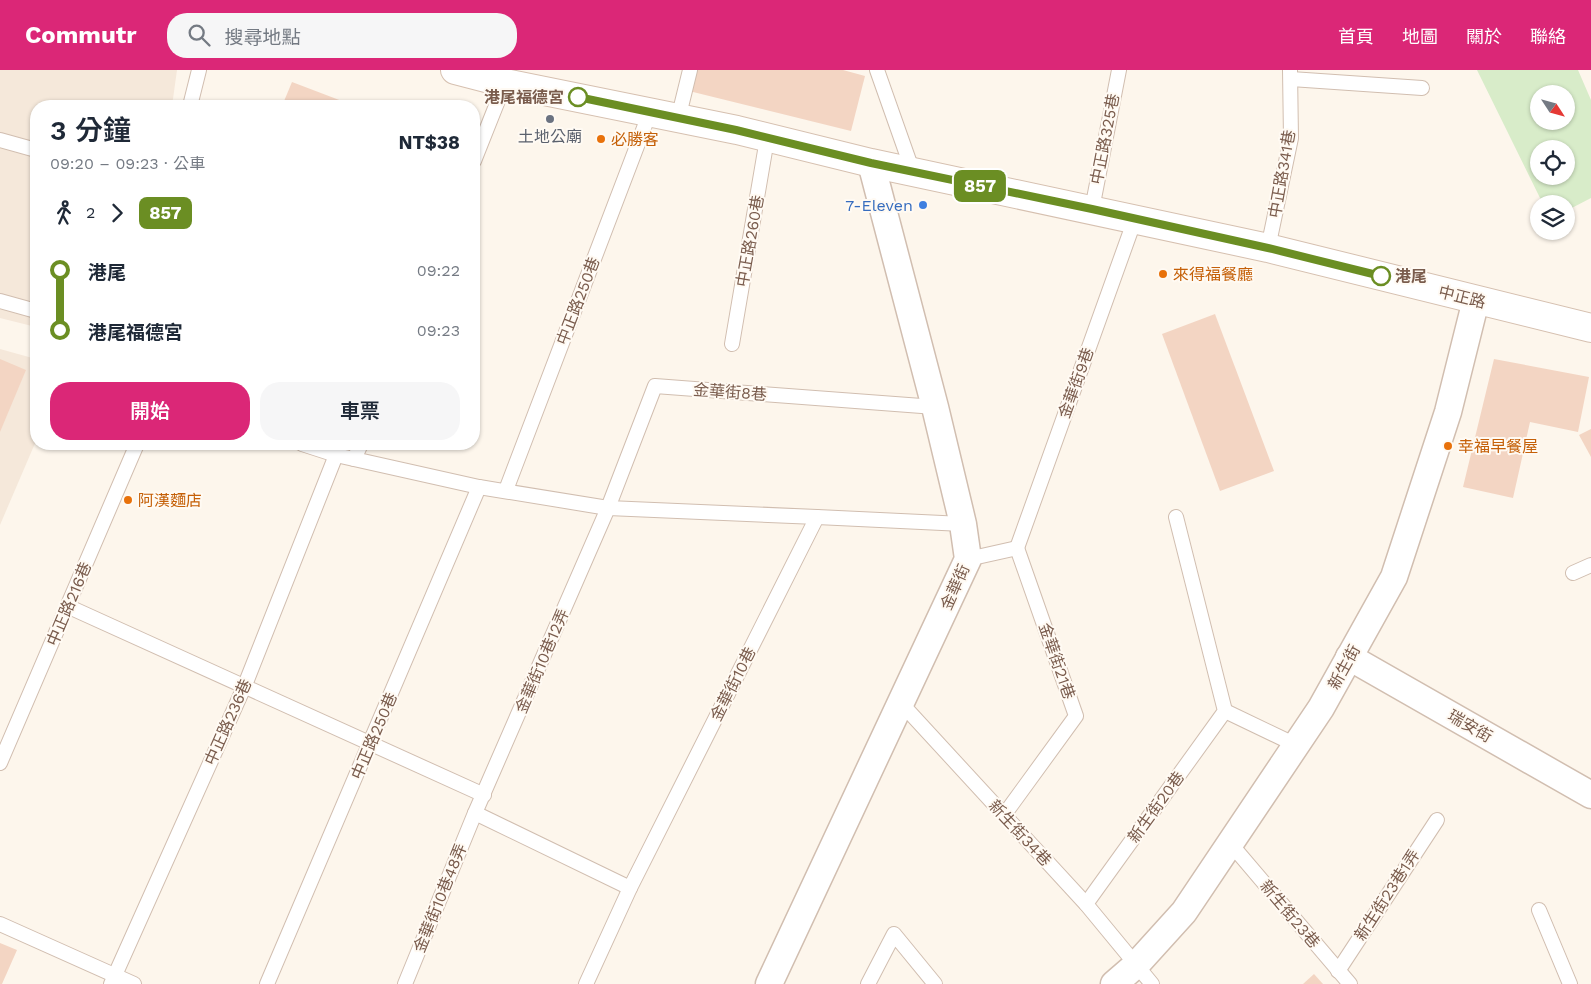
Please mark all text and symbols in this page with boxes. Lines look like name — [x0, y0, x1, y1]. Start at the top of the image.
search box — [167, 13, 517, 58]
text: Commutr — [25, 21, 137, 49]
icon: search — [185, 21, 213, 49]
text: 搜尋地點 — [225, 26, 301, 49]
text: 首頁 — [1338, 26, 1374, 47]
text: 地圖 — [1402, 26, 1438, 47]
text: 關於 — [1466, 26, 1502, 47]
text: 聯絡 — [1530, 26, 1566, 47]
north arrow — [1530, 85, 1575, 130]
map controls — [1530, 85, 1575, 240]
marker: 港尾福德宮 — [568, 87, 588, 107]
place label: 港尾福德宮 — [484, 88, 564, 107]
street label: 中正路325巷 — [1087, 92, 1123, 186]
marker: 土地公廟 — [544, 113, 556, 125]
text: 3 分鐘 — [50, 114, 131, 147]
place label: 土地公廟 — [518, 127, 582, 146]
street label: 中正路341巷 — [1265, 128, 1299, 220]
place label: 必勝客 — [611, 130, 659, 149]
text: NT$38 — [398, 131, 460, 154]
marker: 必勝客 — [595, 133, 607, 145]
button: locate — [1530, 140, 1575, 185]
text: 09:20 – 09:23 · 公車 — [50, 154, 205, 173]
line badge: 857 — [951, 170, 1009, 202]
text: 857 — [964, 175, 996, 196]
street label: 中正路260巷 — [733, 194, 767, 288]
button: layers — [1530, 195, 1575, 240]
place label: 7-Eleven — [845, 196, 913, 215]
icon: walk — [50, 199, 78, 227]
icon: forward — [103, 199, 131, 227]
marker: 7-Eleven — [917, 199, 929, 211]
text: 857 — [149, 202, 182, 223]
text: 2 — [86, 203, 95, 222]
street label: 中正路250巷 — [553, 254, 603, 348]
text: 港尾 — [88, 261, 126, 284]
text: 09:22 — [417, 261, 460, 280]
place label: 來得福餐廳 — [1173, 265, 1253, 284]
marker: 港尾 — [1371, 266, 1391, 286]
place label: 港尾 — [1395, 267, 1427, 286]
marker: 來得福餐廳 — [1157, 268, 1169, 280]
street label: 中正路 — [1436, 282, 1488, 312]
text: 港尾福德宮 — [88, 321, 183, 344]
text: 09:23 — [417, 321, 460, 340]
street label: 金華街9巷 — [1054, 345, 1098, 421]
street label: 金華街8巷 — [692, 380, 768, 404]
button: 開始 — [50, 382, 250, 440]
button: 車票 — [260, 382, 460, 440]
place label: 幸福早餐屋 — [1458, 437, 1538, 456]
marker: 幸福早餐屋 — [1442, 440, 1454, 452]
place label: 阿漢麵店 — [138, 491, 202, 510]
marker: 阿漢麵店 — [122, 494, 134, 506]
street label: 中正路216巷 — [43, 559, 95, 649]
street label: 金華街 — [937, 561, 973, 613]
street label: 金華街10巷12弄 — [511, 606, 573, 716]
street label: 金華街21巷 — [1035, 620, 1079, 702]
street label: 新生街 — [1324, 641, 1364, 693]
street label: 金華街10巷 — [706, 644, 760, 724]
street label: 中正路236巷 — [201, 676, 255, 768]
street label: 中正路250巷 — [347, 690, 401, 782]
street label: 瑞安街 — [1444, 706, 1496, 746]
street label: 新生街20巷 — [1124, 768, 1188, 846]
street label: 新生街34巷 — [985, 796, 1055, 870]
street label: 金華街10巷48弄 — [409, 841, 471, 955]
street label: 新生街23巷1弄 — [1350, 846, 1424, 944]
street label: 新生街23巷 — [1256, 876, 1324, 952]

